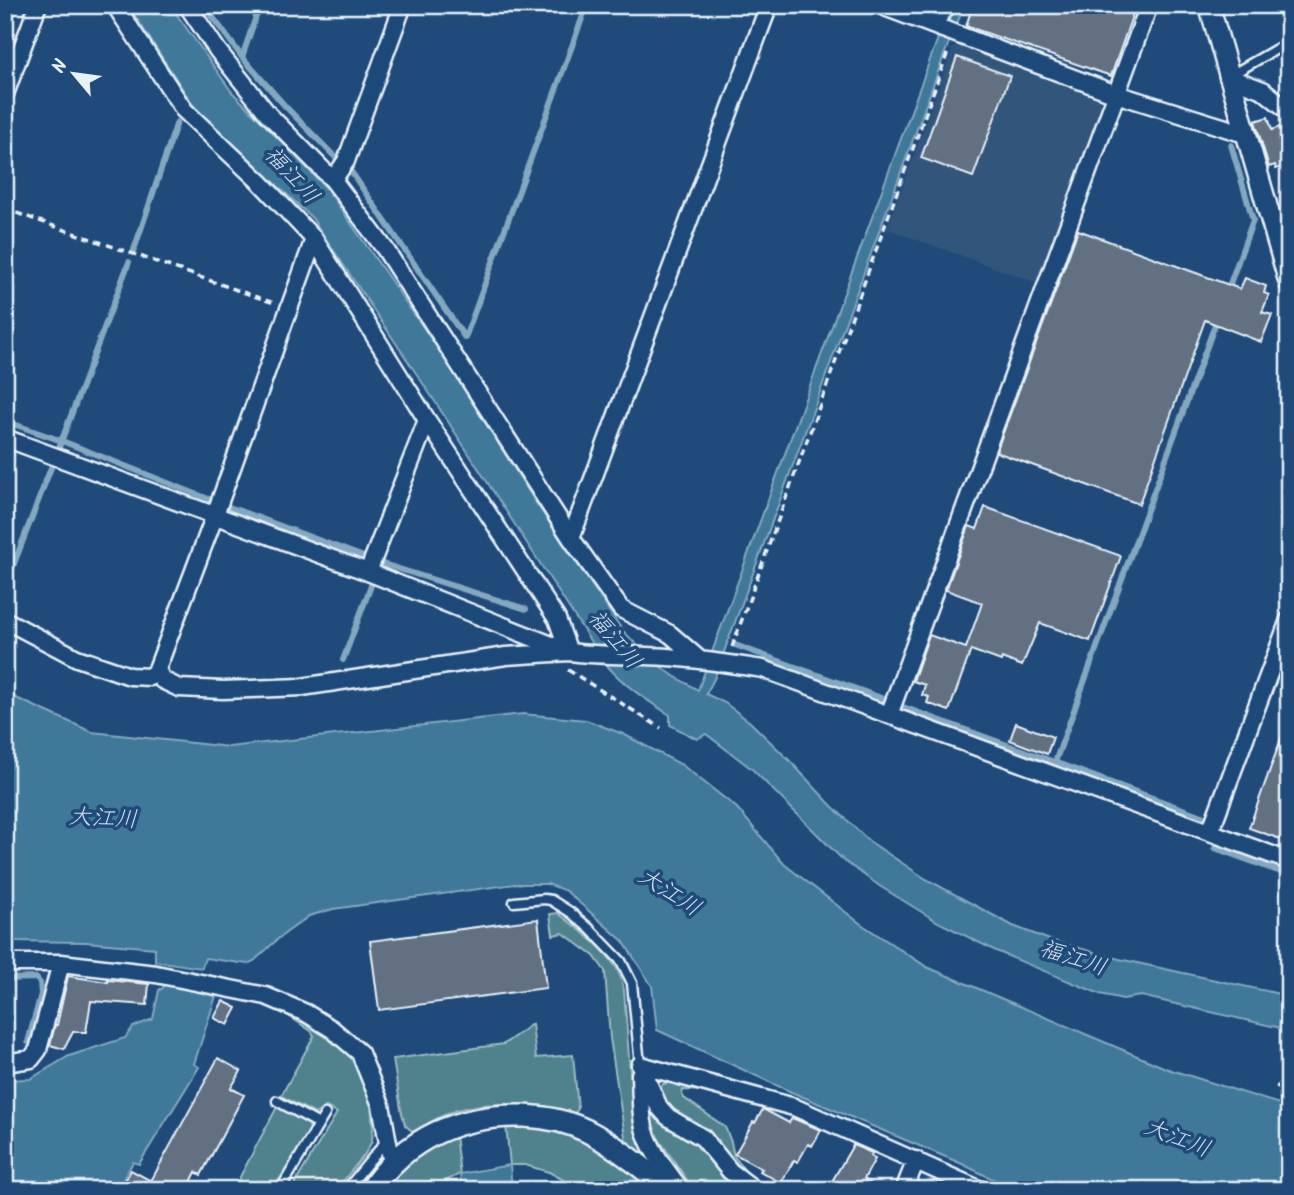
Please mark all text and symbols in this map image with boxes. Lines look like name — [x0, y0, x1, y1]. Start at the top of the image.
north arrow — [38, 38, 108, 108]
text: N — [45, 54, 77, 79]
water label: 福江川 — [255, 138, 327, 214]
water label: 福江川 — [578, 602, 650, 678]
water label: 大江川 — [68, 799, 138, 839]
water label: 大江川 — [630, 859, 708, 927]
water label: 福江川 — [1035, 931, 1111, 987]
water label: 大江川 — [1138, 1110, 1216, 1168]

